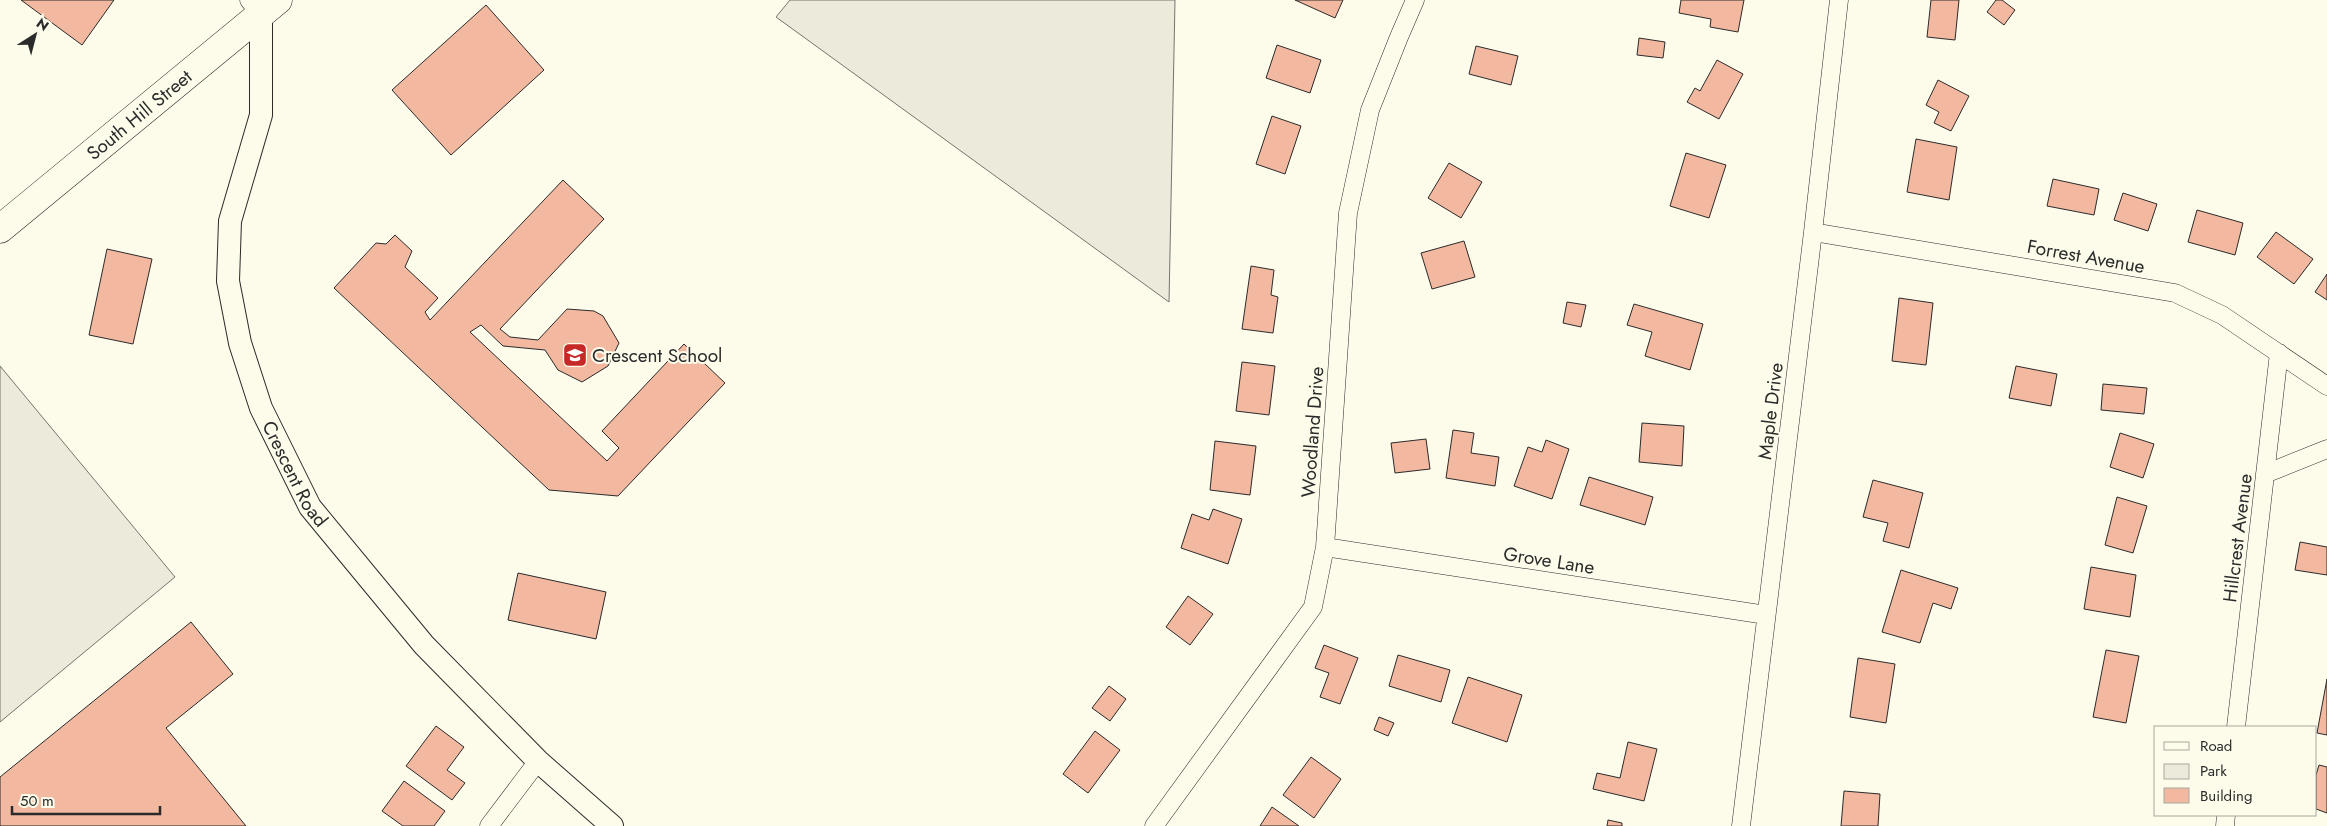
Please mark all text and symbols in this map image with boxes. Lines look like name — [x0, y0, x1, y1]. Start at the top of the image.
north arrow — [10, 10, 60, 60]
text: N — [32, 13, 53, 36]
street label: South Hill Street — [81, 63, 198, 166]
street label: Forrest Avenue — [2025, 233, 2147, 280]
school or university icon: Crescent School — [562, 342, 588, 368]
place label: Crescent School — [592, 342, 722, 369]
street label: Maple Drive — [1751, 361, 1790, 461]
street label: Woodland Drive — [1294, 365, 1331, 498]
street label: Crescent Road — [255, 416, 334, 533]
street label: Hillcrest Avenue — [2216, 472, 2259, 604]
street label: Grove Lane — [1501, 540, 1597, 581]
legend — [2154, 726, 2317, 816]
text: Road — [2200, 735, 2232, 757]
text: Park — [2200, 760, 2227, 782]
scale bar — [12, 784, 160, 816]
text: Building — [2200, 785, 2252, 807]
text: 50 m — [20, 790, 54, 812]

